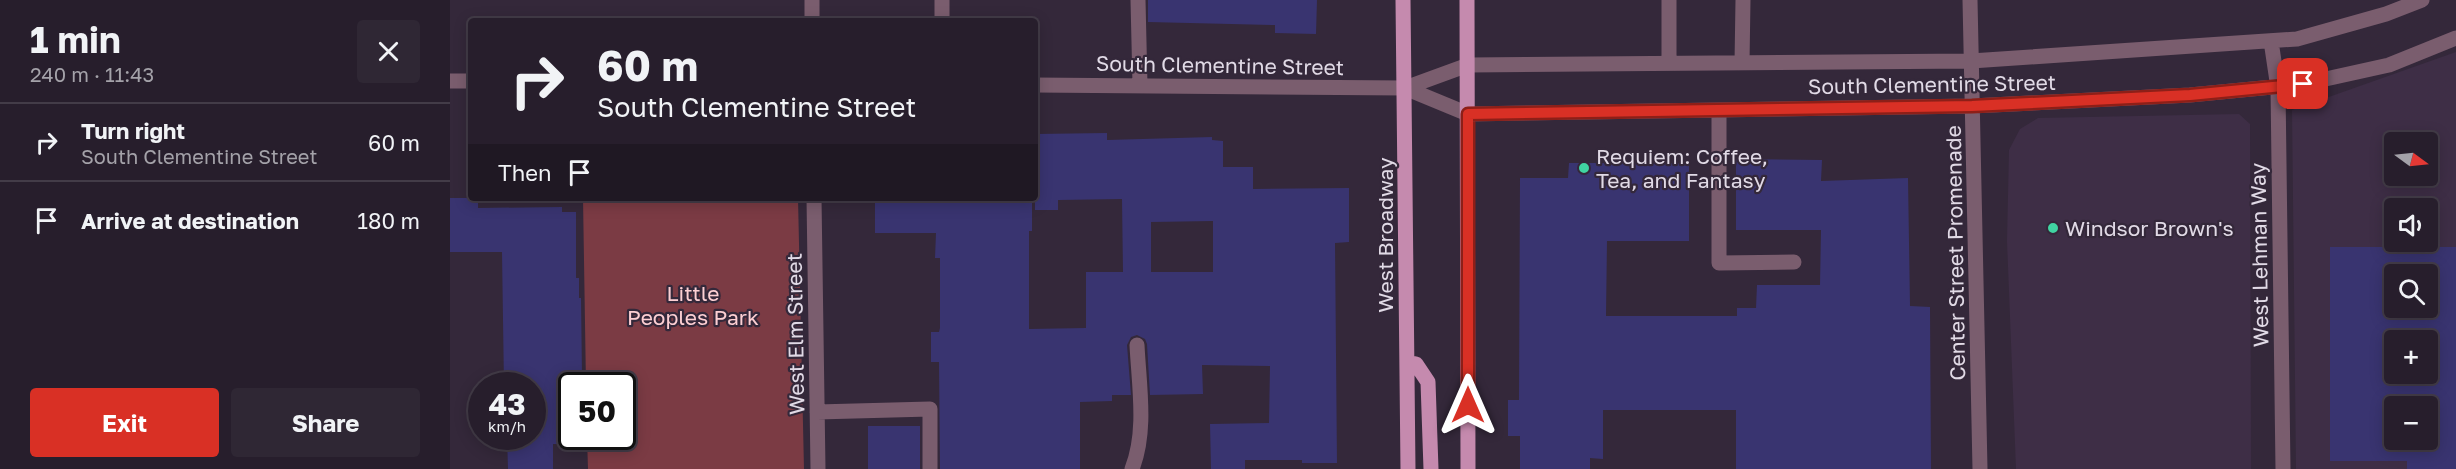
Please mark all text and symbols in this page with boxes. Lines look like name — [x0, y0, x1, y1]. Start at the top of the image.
text: 1 min — [30, 18, 121, 61]
button: close — [357, 20, 420, 83]
text: 60 m — [597, 40, 698, 90]
icon: right — [498, 42, 576, 120]
street label: South Clementine Street — [1096, 50, 1344, 80]
pin — [2277, 58, 2328, 109]
text: 240 m · 11:43 — [30, 62, 154, 86]
icon: arrive — [2286, 67, 2319, 100]
street label: South Clementine Street — [1808, 69, 2056, 99]
text: South Clementine Street — [597, 91, 916, 123]
text: Turn right — [81, 117, 185, 144]
street label: Center Street Promenade — [1940, 125, 1970, 381]
icon: right — [30, 126, 63, 159]
text: 60 m — [368, 129, 420, 156]
north arrow — [2384, 132, 2438, 186]
map controls — [2384, 132, 2438, 450]
place label: Requiem: Coffee, Tea, and Fantasy — [1596, 143, 1768, 193]
text: South Clementine Street — [81, 144, 317, 168]
icon: arrive — [563, 156, 596, 189]
street label: West Broadway — [1372, 157, 1398, 313]
text: Then — [498, 159, 551, 186]
marker: Requiem: Coffee, Tea, and Fantasy — [1577, 161, 1591, 175]
street label: West Lehman Way — [2244, 162, 2274, 347]
button: sound — [2384, 198, 2438, 252]
icon: arrive — [30, 204, 63, 237]
text: Arrive at destination — [81, 207, 299, 234]
text: 180 m — [357, 207, 420, 234]
place label: Windsor Brown's — [2065, 215, 2234, 241]
marker: Windsor Brown's — [2046, 221, 2060, 235]
street label: West Elm Street — [781, 253, 809, 415]
button: search — [2384, 264, 2438, 318]
park label: Little Peoples Park — [627, 280, 759, 330]
button: + — [2384, 330, 2438, 384]
speed limit sign: 50 — [558, 372, 636, 450]
position arrow — [1436, 373, 1500, 437]
text: 43 — [488, 386, 526, 422]
button: Exit — [30, 388, 219, 457]
button: Share — [231, 388, 420, 457]
button: − — [2384, 396, 2438, 450]
text: km/h — [488, 417, 526, 435]

